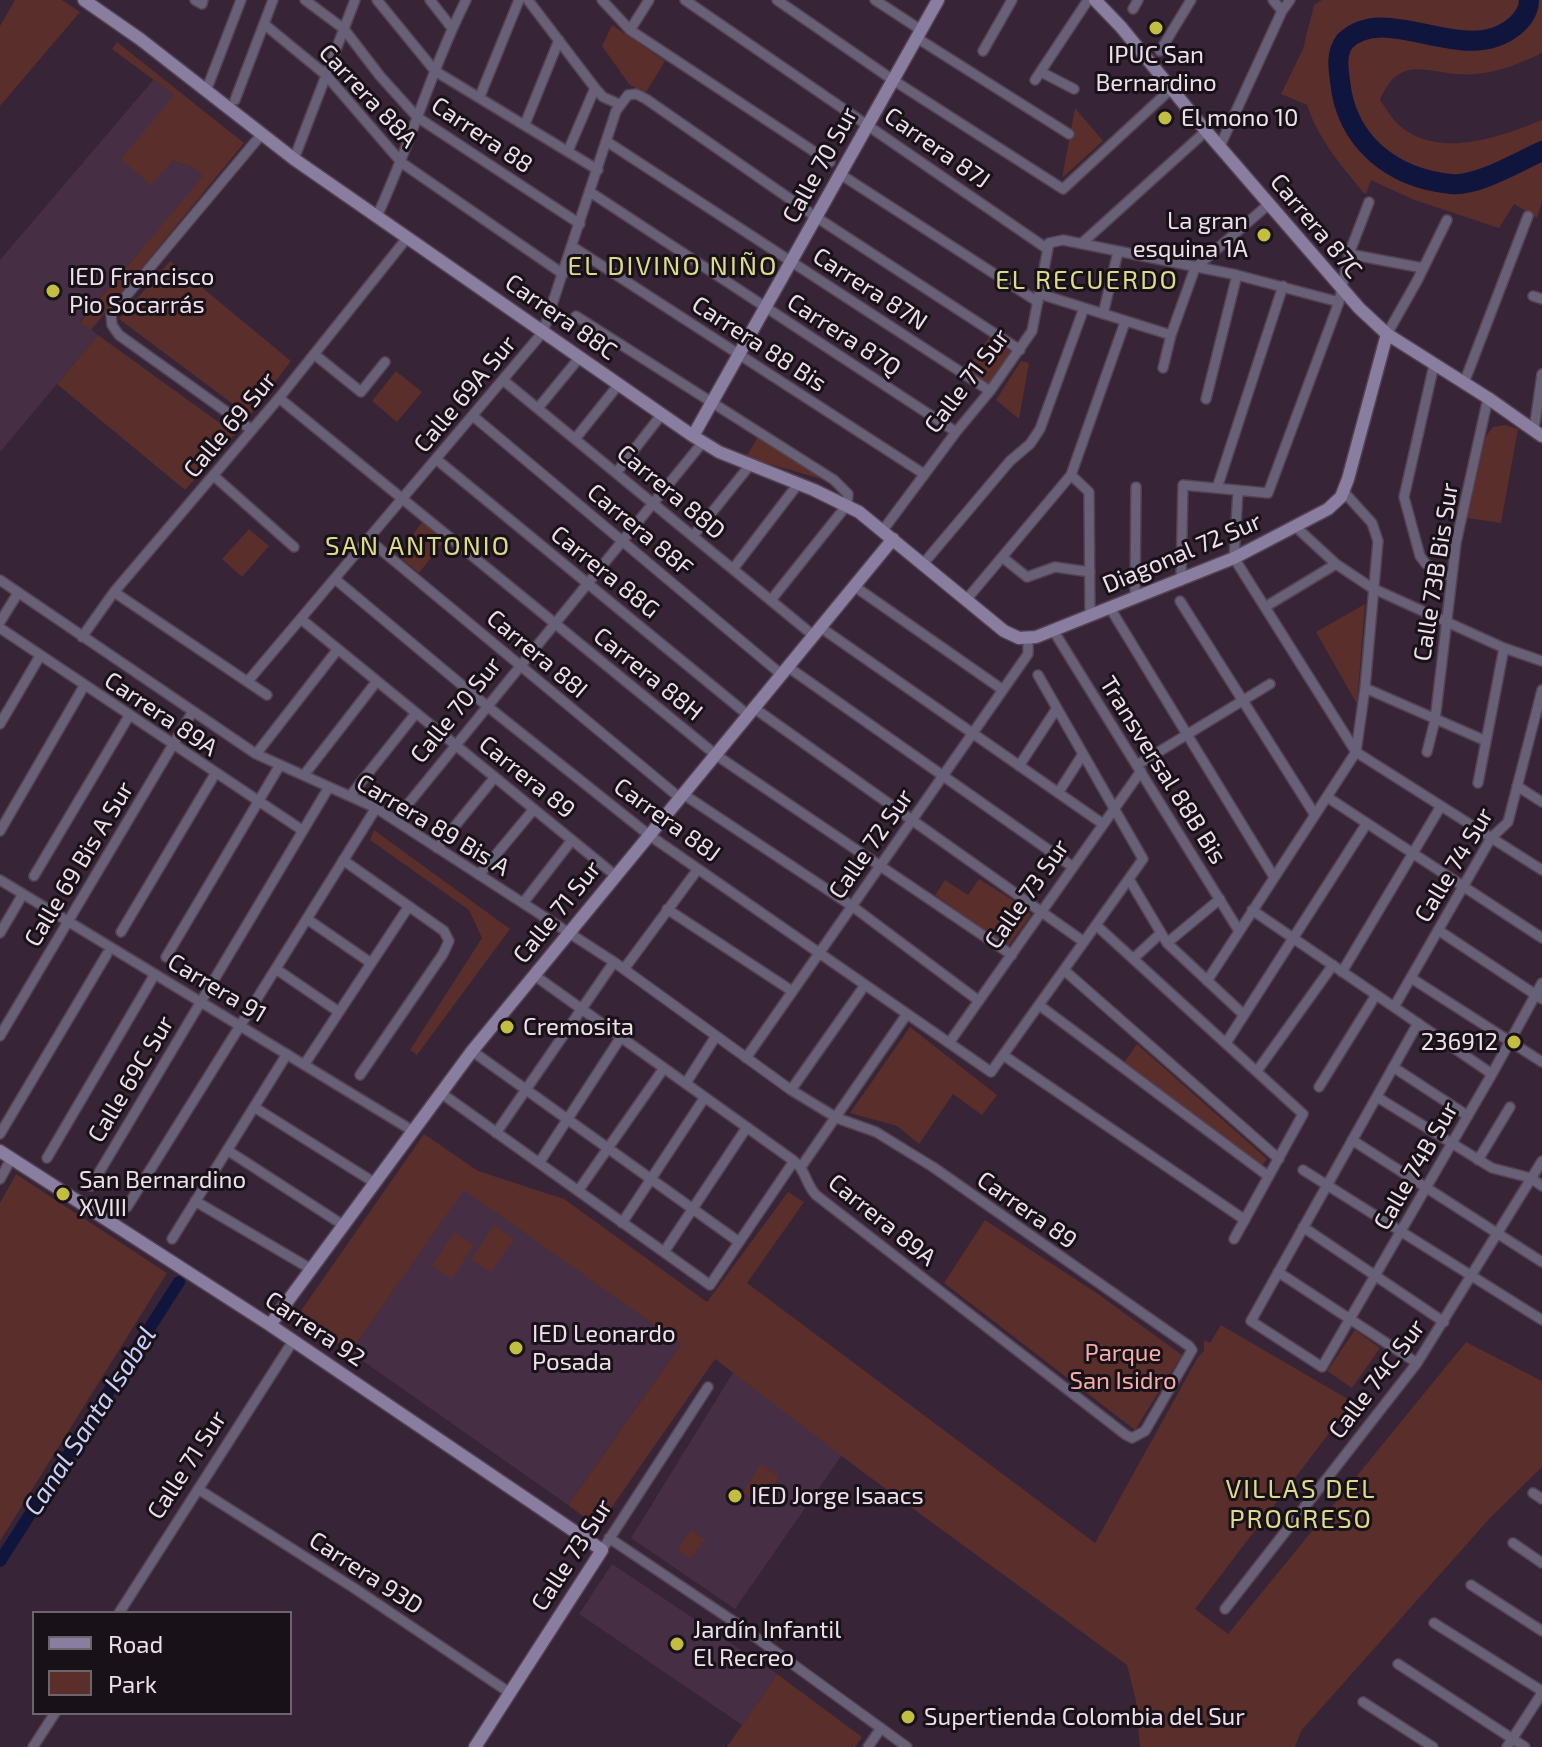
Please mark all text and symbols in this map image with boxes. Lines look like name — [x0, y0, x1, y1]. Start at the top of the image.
marker: IPUC San Bernardino — [1147, 19, 1165, 37]
street label: Carrera 88A — [313, 38, 423, 154]
place label: IPUC San Bernardino — [1095, 41, 1217, 97]
street label: Carrera 88 — [426, 91, 538, 179]
street label: Carrera 87J — [879, 101, 995, 195]
street label: Calle 70 Sur — [776, 102, 864, 228]
place label: El mono 10 — [1181, 104, 1299, 132]
marker: El mono 10 — [1156, 109, 1174, 127]
street label: Carrera 87C — [1264, 168, 1368, 284]
place label: La gran esquina 1A — [1133, 207, 1248, 263]
marker: La gran esquina 1A — [1255, 226, 1273, 244]
street label: Carrera 87N — [807, 241, 933, 337]
district label: EL DIVINO NIÑO — [568, 250, 778, 282]
place label: IED Francisco Pio Socarrás — [69, 263, 214, 319]
district label: EL RECUERDO — [995, 264, 1179, 296]
street label: Carrera 88C — [500, 268, 622, 366]
marker: IED Francisco Pio Socarrás — [44, 282, 62, 300]
street label: Carrera 87Q — [782, 288, 906, 382]
street label: Carrera 88 Bis — [686, 290, 832, 398]
street label: Calle 71 Sur — [918, 323, 1016, 439]
street label: Calle 69A Sur — [408, 330, 522, 458]
street label: Calle 69 Sur — [178, 366, 282, 484]
street label: Carrera 88D — [611, 439, 731, 545]
street label: Carrera 88F — [581, 478, 699, 582]
street label: Calle 73B Bis Sur — [1408, 481, 1464, 663]
street label: Diagonal 72 Sur — [1098, 507, 1266, 599]
street label: Carrera 88G — [545, 520, 665, 624]
district label: SAN ANTONIO — [325, 530, 511, 562]
street label: Carrera 88I — [481, 604, 593, 704]
street label: Carrera 88H — [588, 621, 708, 727]
street label: Calle 70 Sur — [404, 651, 508, 769]
street label: Carrera 89A — [99, 666, 223, 762]
street label: Transversal 88B Bis — [1094, 671, 1232, 869]
street label: Carrera 89 — [473, 730, 581, 824]
street label: Carrera 89 Bis A — [351, 768, 515, 882]
street label: Carrera 88J — [608, 772, 726, 868]
street label: Calle 69 Bis A Sur — [18, 776, 140, 952]
street label: Calle 72 Sur — [823, 784, 919, 904]
street label: Calle 74 Sur — [1409, 803, 1499, 927]
street label: Calle 73 Sur — [979, 834, 1075, 954]
street label: Calle 71 Sur — [507, 855, 607, 969]
street label: Carrera 91 — [162, 947, 272, 1029]
street label: Calle 69C Sur — [82, 1010, 180, 1148]
place label: Cremosita — [523, 1013, 634, 1041]
marker: Cremosita — [498, 1018, 516, 1036]
place label: 236912 — [1421, 1028, 1498, 1056]
marker: 236912 — [1505, 1033, 1523, 1051]
street label: Calle 74B Sur — [1368, 1097, 1464, 1235]
street label: Carrera 89 — [972, 1165, 1082, 1255]
place label: San Bernardino XVIII — [79, 1166, 246, 1222]
street label: Carrera 89A — [822, 1168, 942, 1272]
marker: San Bernardino XVIII — [54, 1185, 72, 1203]
street label: Carrera 92 — [260, 1285, 370, 1373]
street label: Calle 74C Sur — [1323, 1314, 1431, 1444]
place label: IED Leonardo Posada — [532, 1320, 676, 1376]
water label: Canal Santa Isabel — [17, 1321, 163, 1521]
marker: IED Leonardo Posada — [507, 1339, 525, 1357]
park label: Parque San Isidro — [1069, 1339, 1177, 1395]
street label: Calle 71 Sur — [141, 1405, 233, 1525]
district label: VILLAS DEL PROGRESO — [1225, 1473, 1377, 1534]
place label: IED Jorge Isaacs — [751, 1482, 924, 1510]
marker: IED Jorge Isaacs — [726, 1487, 744, 1505]
street label: Calle 73 Sur — [525, 1494, 619, 1616]
street label: Carrera 93D — [304, 1526, 428, 1620]
legend — [32, 1611, 292, 1715]
place label: Jardín Infantil El Recreo — [693, 1616, 841, 1672]
text: Road — [108, 1629, 163, 1658]
marker: Jardín Infantil El Recreo — [668, 1635, 686, 1653]
text: Park — [108, 1669, 157, 1698]
place label: Supertienda Colombia del Sur — [924, 1703, 1245, 1731]
marker: Supertienda Colombia del Sur — [899, 1708, 917, 1726]

